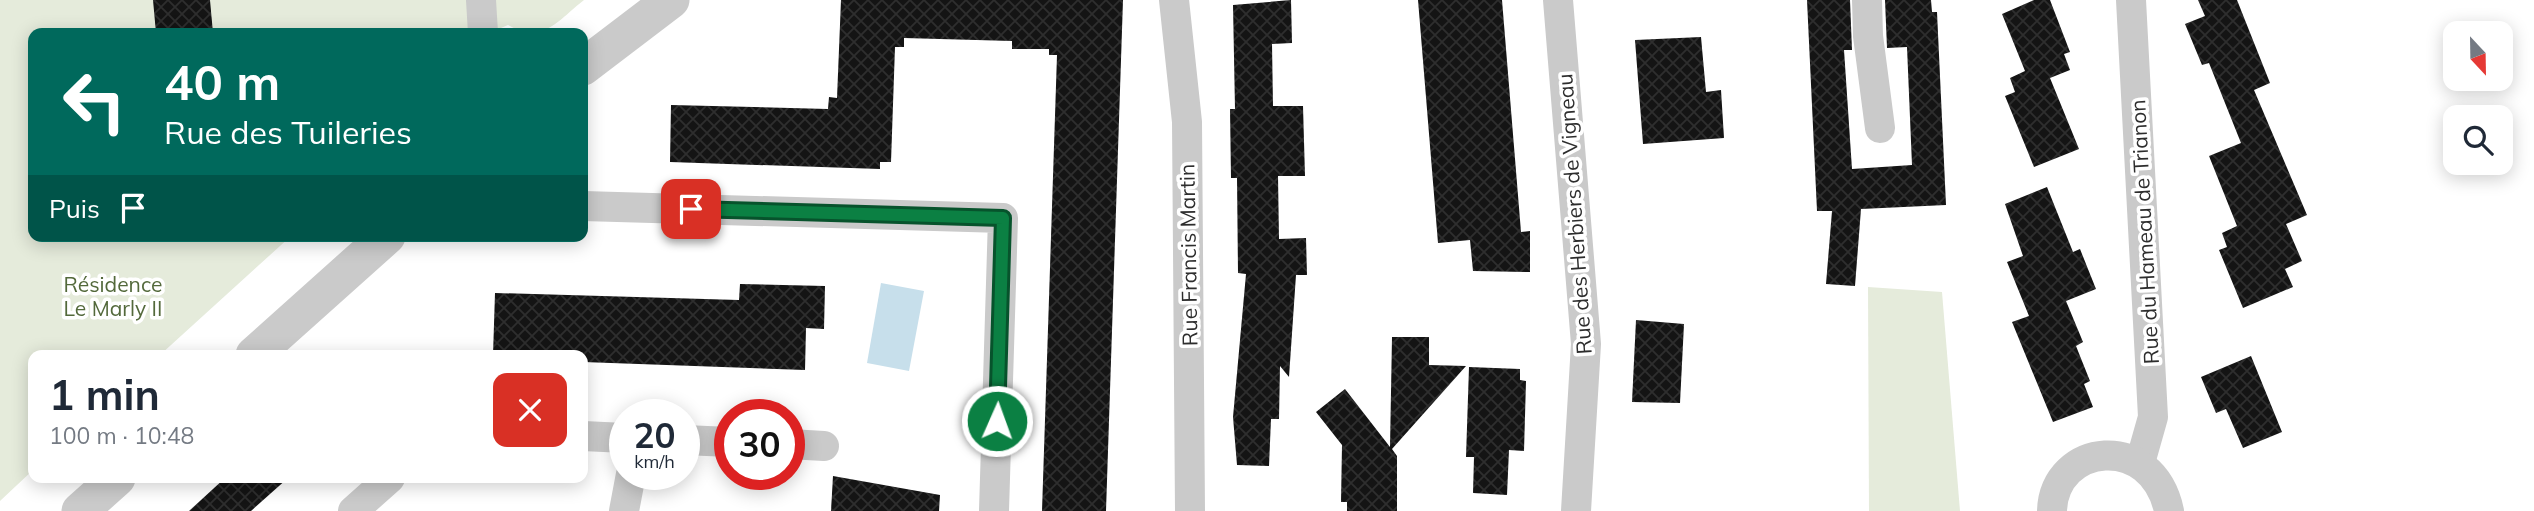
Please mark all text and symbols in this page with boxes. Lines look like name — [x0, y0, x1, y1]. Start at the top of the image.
north arrow — [2443, 21, 2513, 91]
map controls — [2443, 21, 2513, 175]
text: 40 m — [164, 51, 280, 112]
icon: left — [49, 56, 140, 147]
street label: Rue des Herbiers de Vigneau — [1551, 73, 1597, 355]
street label: Rue du Hameau de Trianon — [2124, 99, 2164, 365]
button: search — [2443, 105, 2513, 175]
text: Rue des Tuileries — [164, 112, 412, 152]
street label: Rue Francis Martin — [1173, 164, 1203, 346]
pin — [661, 179, 721, 239]
icon: arrive — [114, 189, 152, 227]
icon: arrive — [672, 190, 710, 228]
text: Puis — [49, 192, 100, 225]
park label: Résidence Le Marly II — [63, 271, 163, 321]
text: 1 min — [49, 368, 160, 421]
button: close — [493, 373, 567, 447]
position arrow — [960, 384, 1034, 458]
speed limit sign: 30 — [714, 399, 805, 490]
text: 20 — [633, 413, 676, 457]
text: 100 m · 10:48 — [49, 421, 194, 450]
text: km/h — [634, 450, 675, 473]

